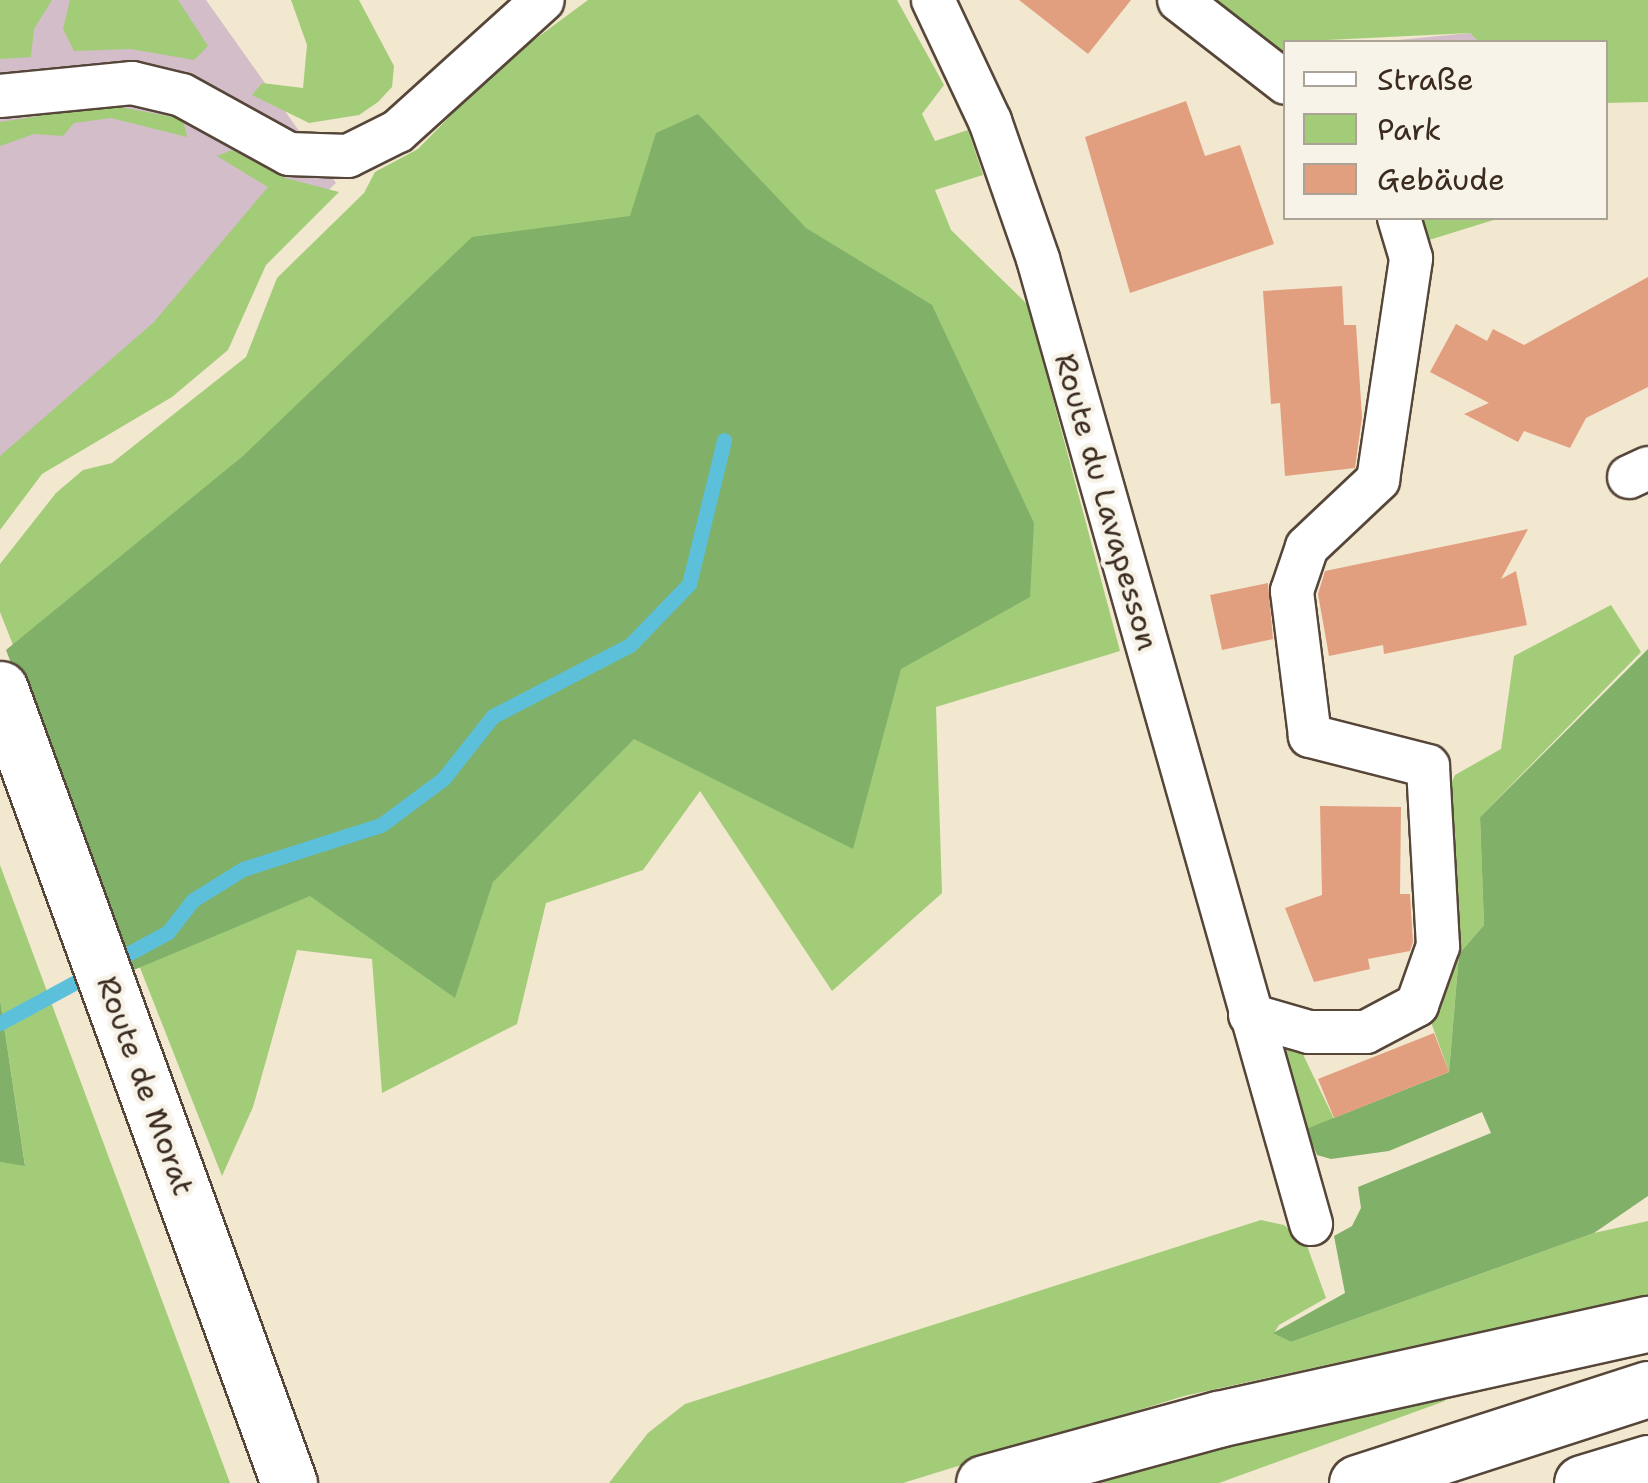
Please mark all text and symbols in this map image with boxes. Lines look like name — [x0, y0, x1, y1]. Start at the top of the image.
legend — [1283, 40, 1608, 220]
text: Straße — [1377, 59, 1474, 100]
text: Park — [1377, 109, 1441, 150]
text: Gebäude — [1377, 159, 1505, 200]
street label: Route du Lavapesson — [1046, 350, 1166, 654]
street label: Route de Morat — [89, 971, 201, 1201]

